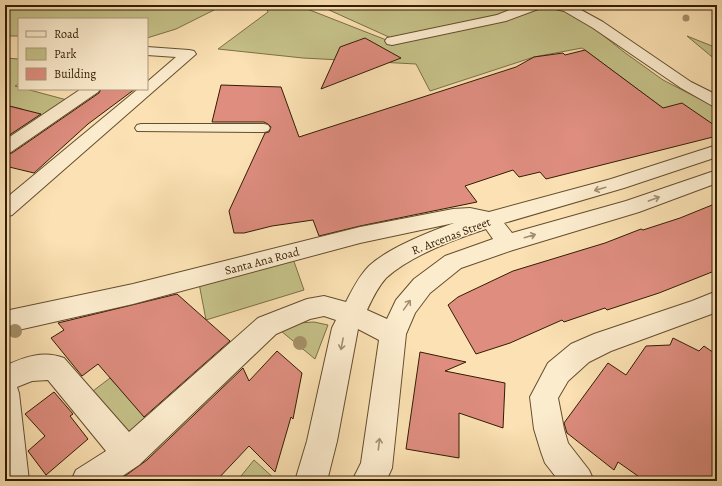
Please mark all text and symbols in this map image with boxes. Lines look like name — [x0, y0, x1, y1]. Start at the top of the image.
legend — [18, 18, 148, 90]
text: Road — [54, 26, 80, 42]
text: Park — [54, 46, 77, 62]
text: Building — [54, 66, 96, 82]
one-way arrow — [594, 186, 607, 193]
one-way arrow — [648, 195, 661, 202]
street label: R. Arcenas Street — [409, 214, 493, 258]
one-way arrow — [523, 232, 536, 239]
street label: Santa Ana Road — [223, 243, 302, 279]
one-way arrow — [403, 299, 411, 310]
one-way arrow — [338, 337, 346, 350]
one-way arrow — [375, 438, 383, 451]

